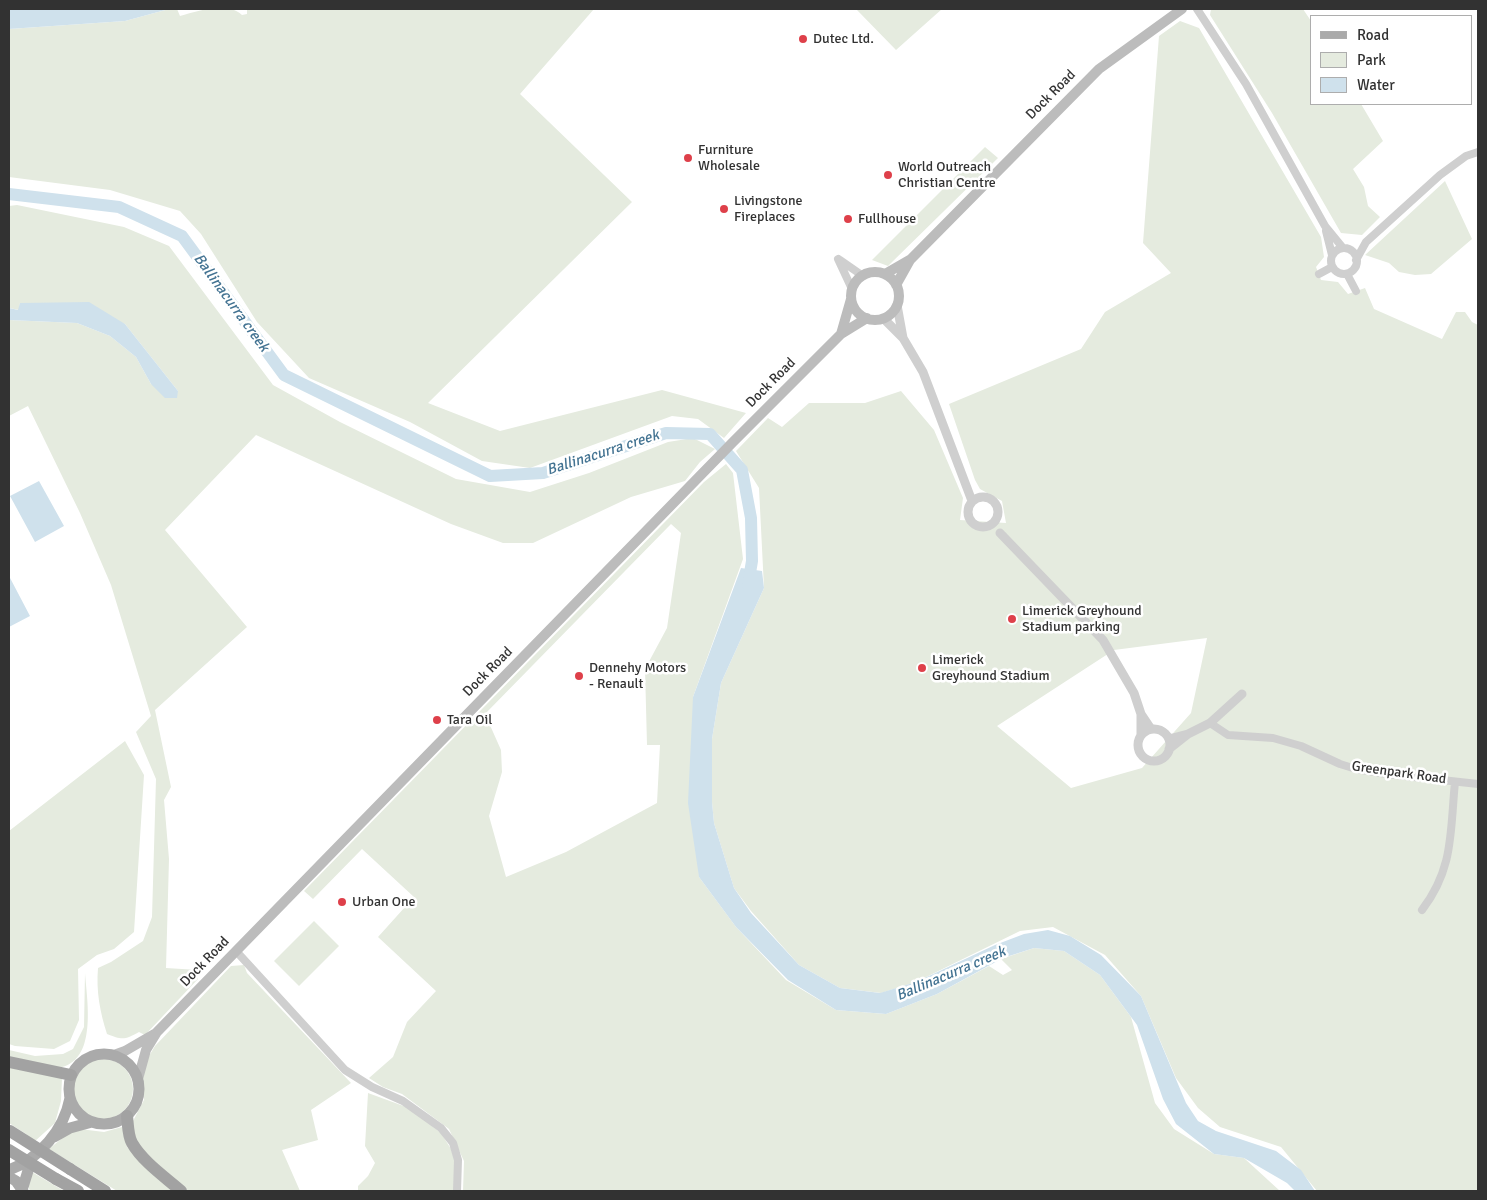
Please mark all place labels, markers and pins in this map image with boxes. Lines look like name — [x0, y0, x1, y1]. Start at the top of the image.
place label: Dutec Ltd. — [813, 31, 874, 47]
marker: Dutec Ltd. — [797, 33, 809, 45]
place label: Furniture Wholesale — [698, 142, 760, 174]
marker: Furniture Wholesale — [682, 152, 694, 164]
place label: World Outreach Christian Centre — [898, 159, 996, 192]
marker: World Outreach Christian Centre — [882, 169, 894, 181]
place label: Livingstone Fireplaces — [734, 193, 803, 226]
marker: Livingstone Fireplaces — [718, 203, 730, 215]
place label: Fullhouse — [858, 211, 916, 227]
marker: Fullhouse — [842, 213, 854, 225]
place label: Limerick Greyhound Stadium parking — [1022, 603, 1142, 636]
marker: Limerick Greyhound Stadium parking — [1006, 613, 1018, 625]
place label: Limerick Greyhound Stadium — [932, 652, 1050, 684]
place label: Dennehy Motors - Renault — [589, 660, 686, 692]
marker: Limerick Greyhound Stadium — [916, 662, 928, 674]
marker: Dennehy Motors - Renault — [573, 670, 585, 682]
place label: Tara Oil — [447, 712, 492, 728]
marker: Tara Oil — [431, 714, 443, 726]
place label: Urban One — [352, 894, 416, 910]
marker: Urban One — [336, 896, 348, 908]

